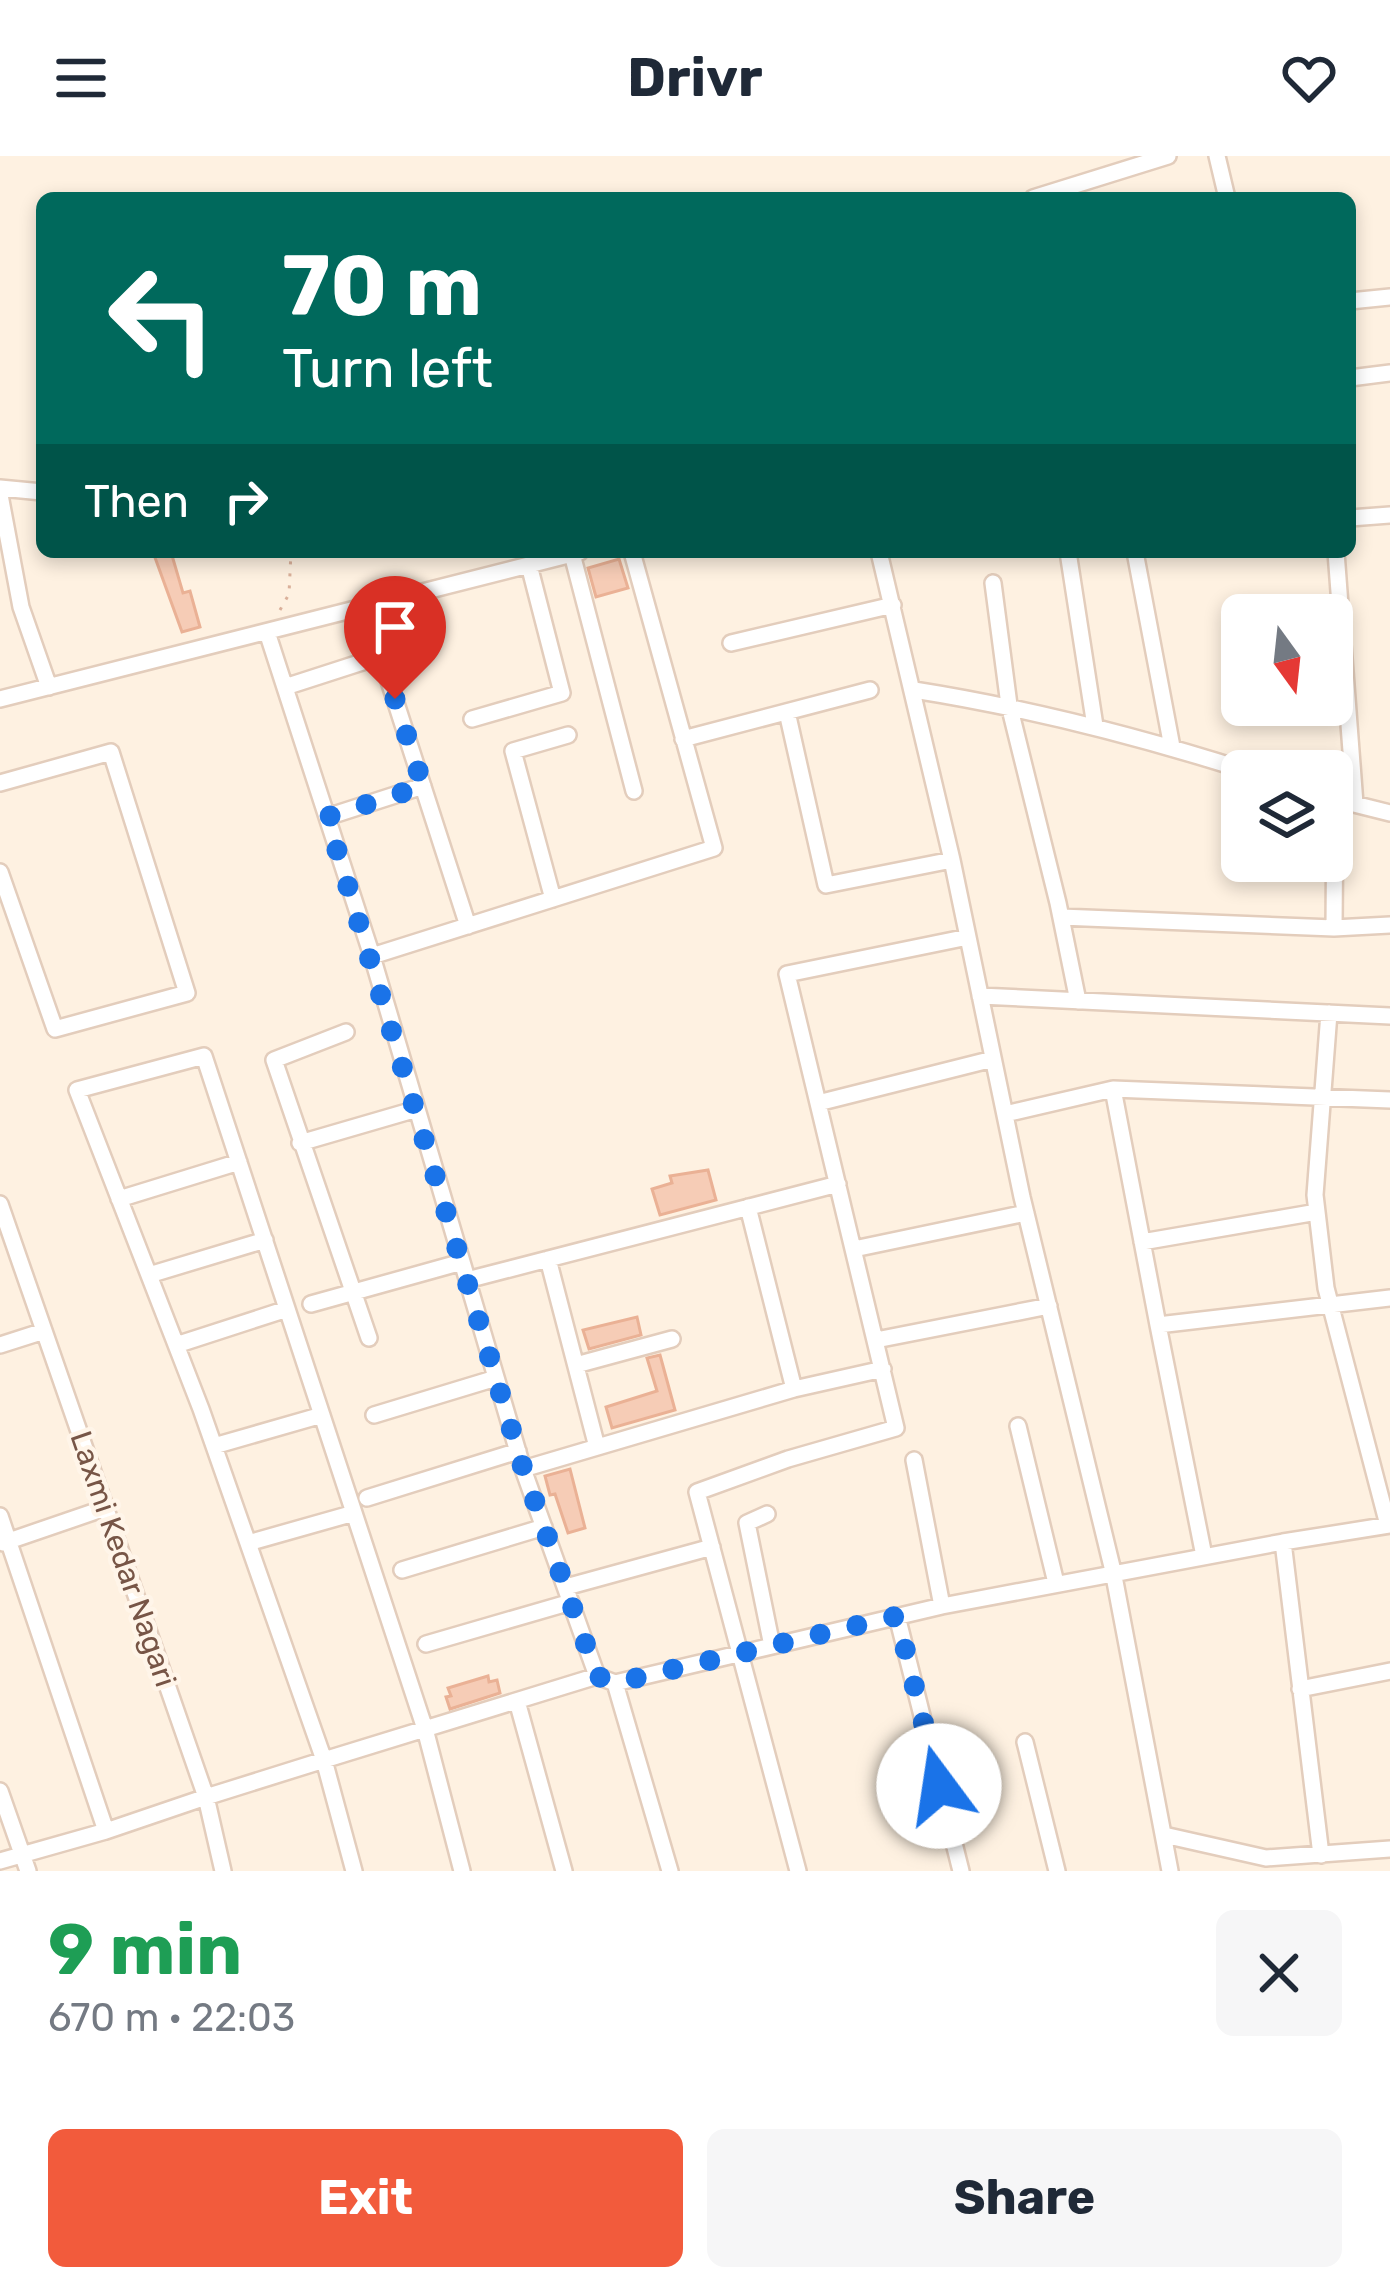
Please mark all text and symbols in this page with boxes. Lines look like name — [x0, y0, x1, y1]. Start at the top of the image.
icon: menu — [48, 45, 114, 111]
icon: heart — [1276, 45, 1342, 111]
text: Drivr — [627, 46, 763, 110]
text: 70 m — [282, 236, 482, 336]
icon: left — [84, 240, 240, 396]
text: Turn left — [282, 337, 493, 401]
icon: right — [213, 468, 279, 534]
text: Then — [84, 475, 189, 528]
pin — [344, 576, 446, 699]
icon: arrive — [362, 594, 428, 660]
north arrow — [1221, 594, 1353, 726]
map controls — [1221, 594, 1353, 882]
button: layers — [1221, 750, 1353, 882]
street label: Laxmi Kedar Nagari — [62, 1426, 184, 1692]
position arrow — [876, 1723, 1002, 1849]
text: 9 min — [48, 1907, 242, 1992]
button: close — [1216, 1910, 1342, 2036]
text: 670 m · 22:03 — [48, 1995, 295, 2041]
button: Exit — [48, 2129, 683, 2267]
button: Share — [707, 2129, 1342, 2267]

